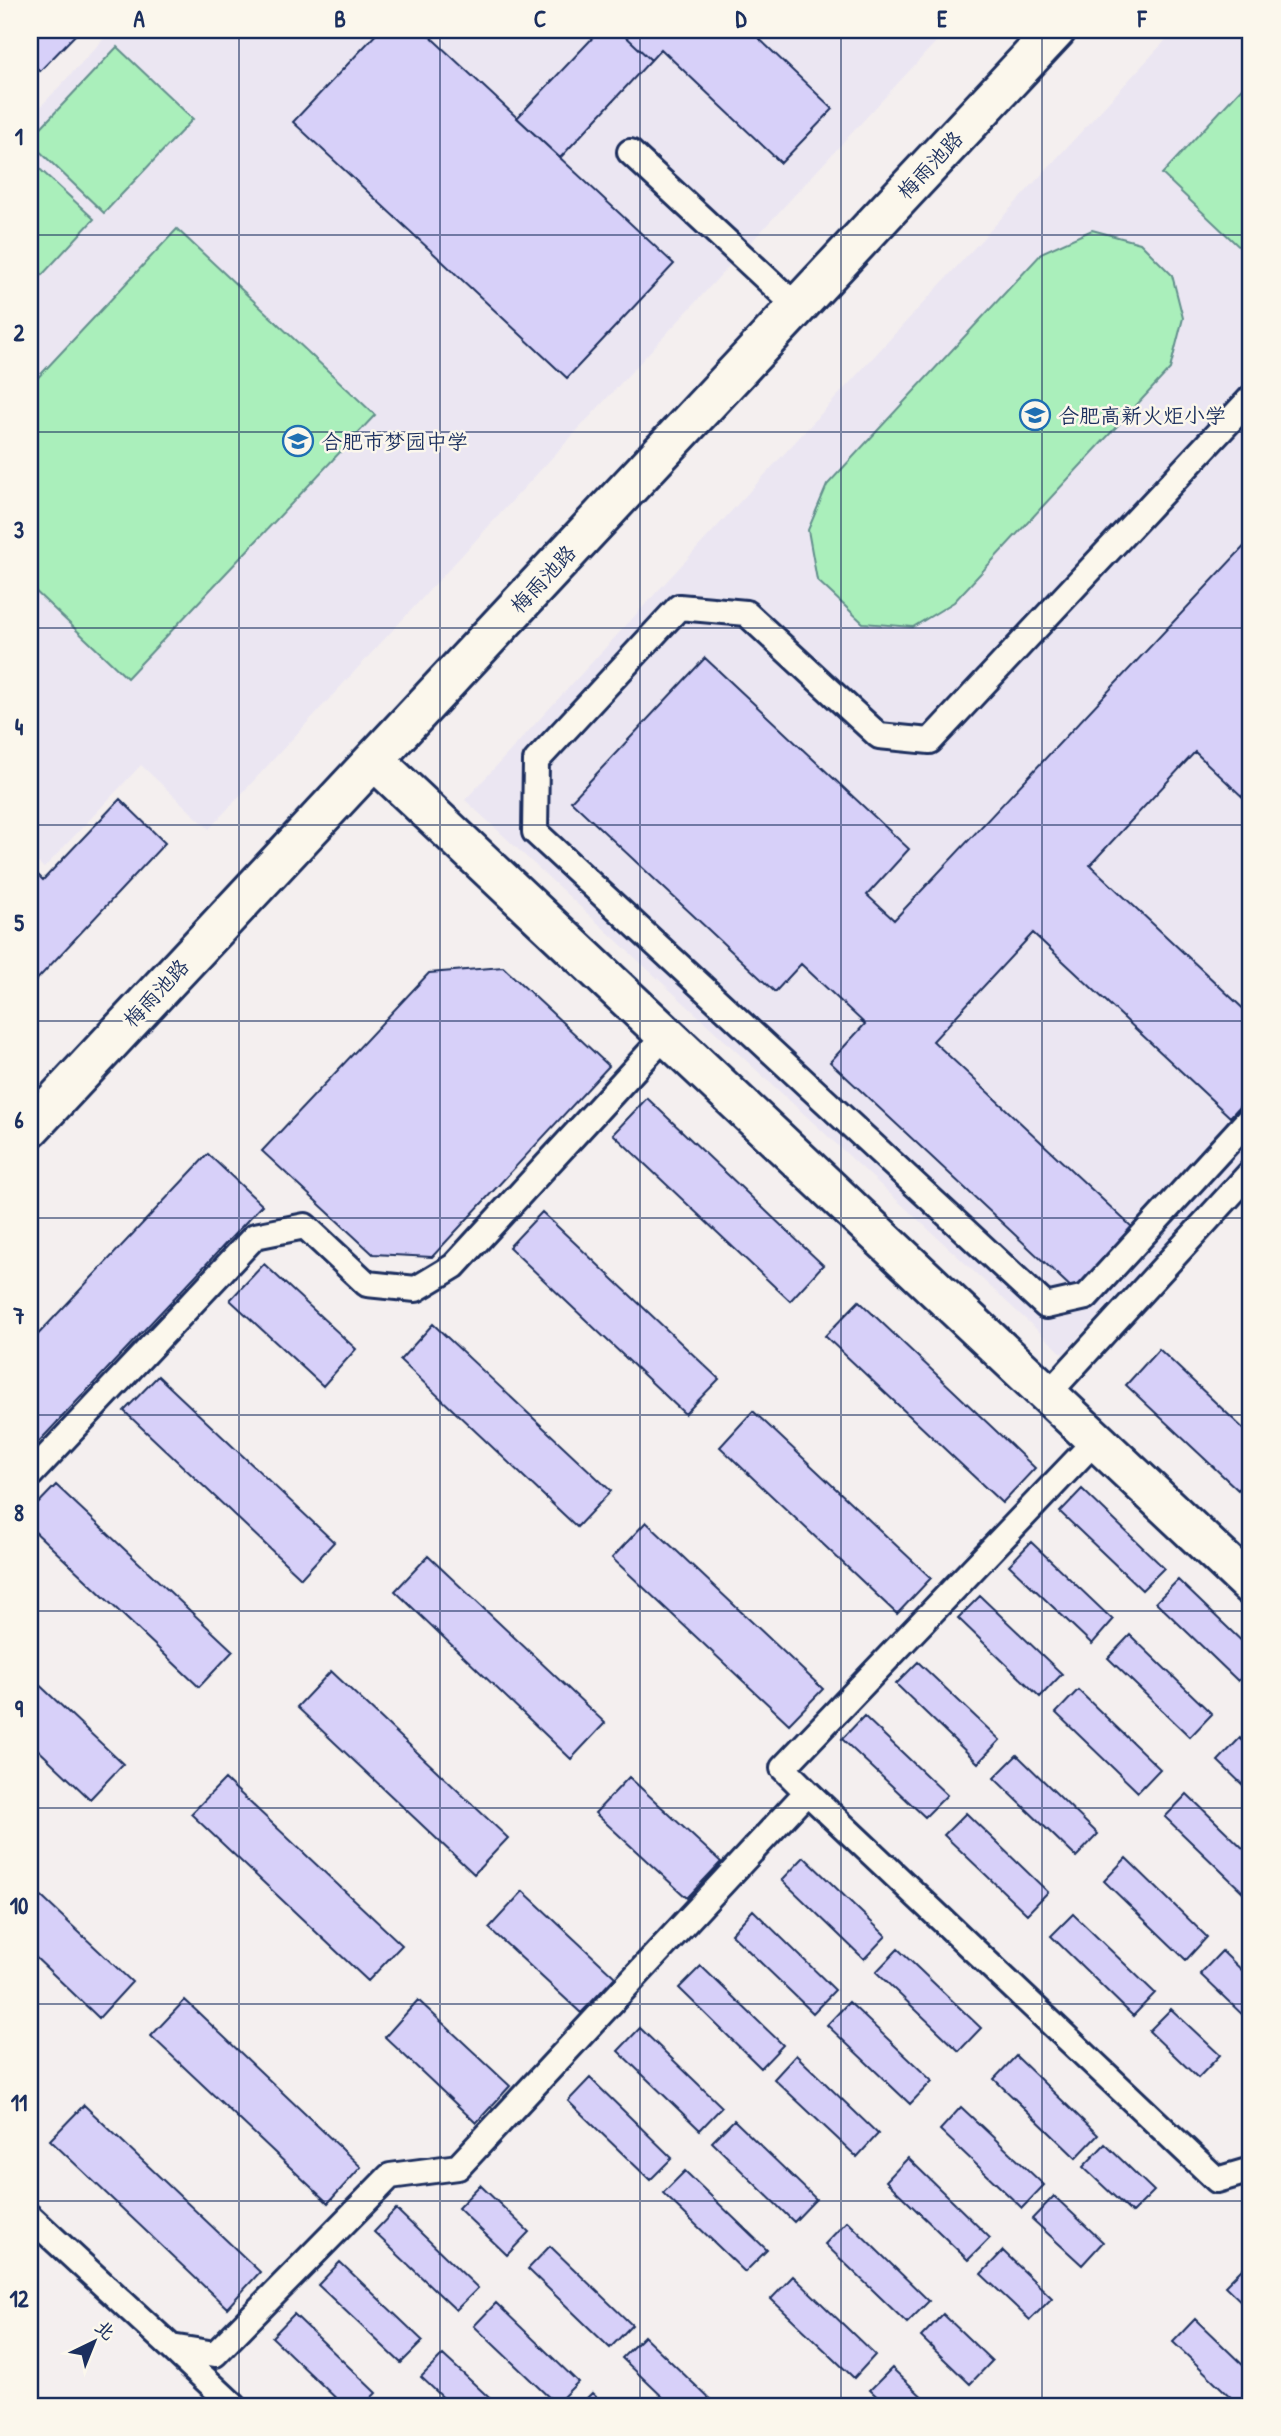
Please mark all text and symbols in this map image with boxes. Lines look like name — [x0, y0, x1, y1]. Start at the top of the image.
text: A — [133, 3, 145, 34]
text: B — [334, 3, 346, 34]
text: C — [534, 3, 546, 34]
text: D — [736, 3, 748, 34]
text: E — [937, 3, 948, 34]
text: F — [1137, 3, 1148, 34]
text: 1 — [15, 121, 23, 152]
street label: 梅雨池路 — [891, 124, 969, 206]
text: 2 — [14, 317, 25, 348]
school or university icon: 合肥高新火炬小学 — [1018, 398, 1052, 432]
place label: 合肥高新火炬小学 — [1058, 401, 1226, 430]
school or university icon: 合肥市梦园中学 — [281, 424, 315, 458]
place label: 合肥市梦园中学 — [321, 427, 468, 456]
text: 3 — [14, 514, 24, 545]
street label: 梅雨池路 — [504, 538, 582, 620]
text: 4 — [15, 711, 24, 742]
text: 5 — [14, 907, 24, 938]
street label: 梅雨池路 — [117, 952, 195, 1034]
text: 6 — [14, 1104, 24, 1135]
text: 7 — [12, 1300, 25, 1331]
text: 8 — [14, 1497, 24, 1528]
text: 9 — [15, 1693, 24, 1724]
text: 10 — [10, 1890, 28, 1921]
text: 11 — [11, 2087, 27, 2118]
text: 12 — [9, 2283, 29, 2314]
north arrow — [60, 2306, 130, 2376]
text: 北 — [90, 2314, 121, 2346]

